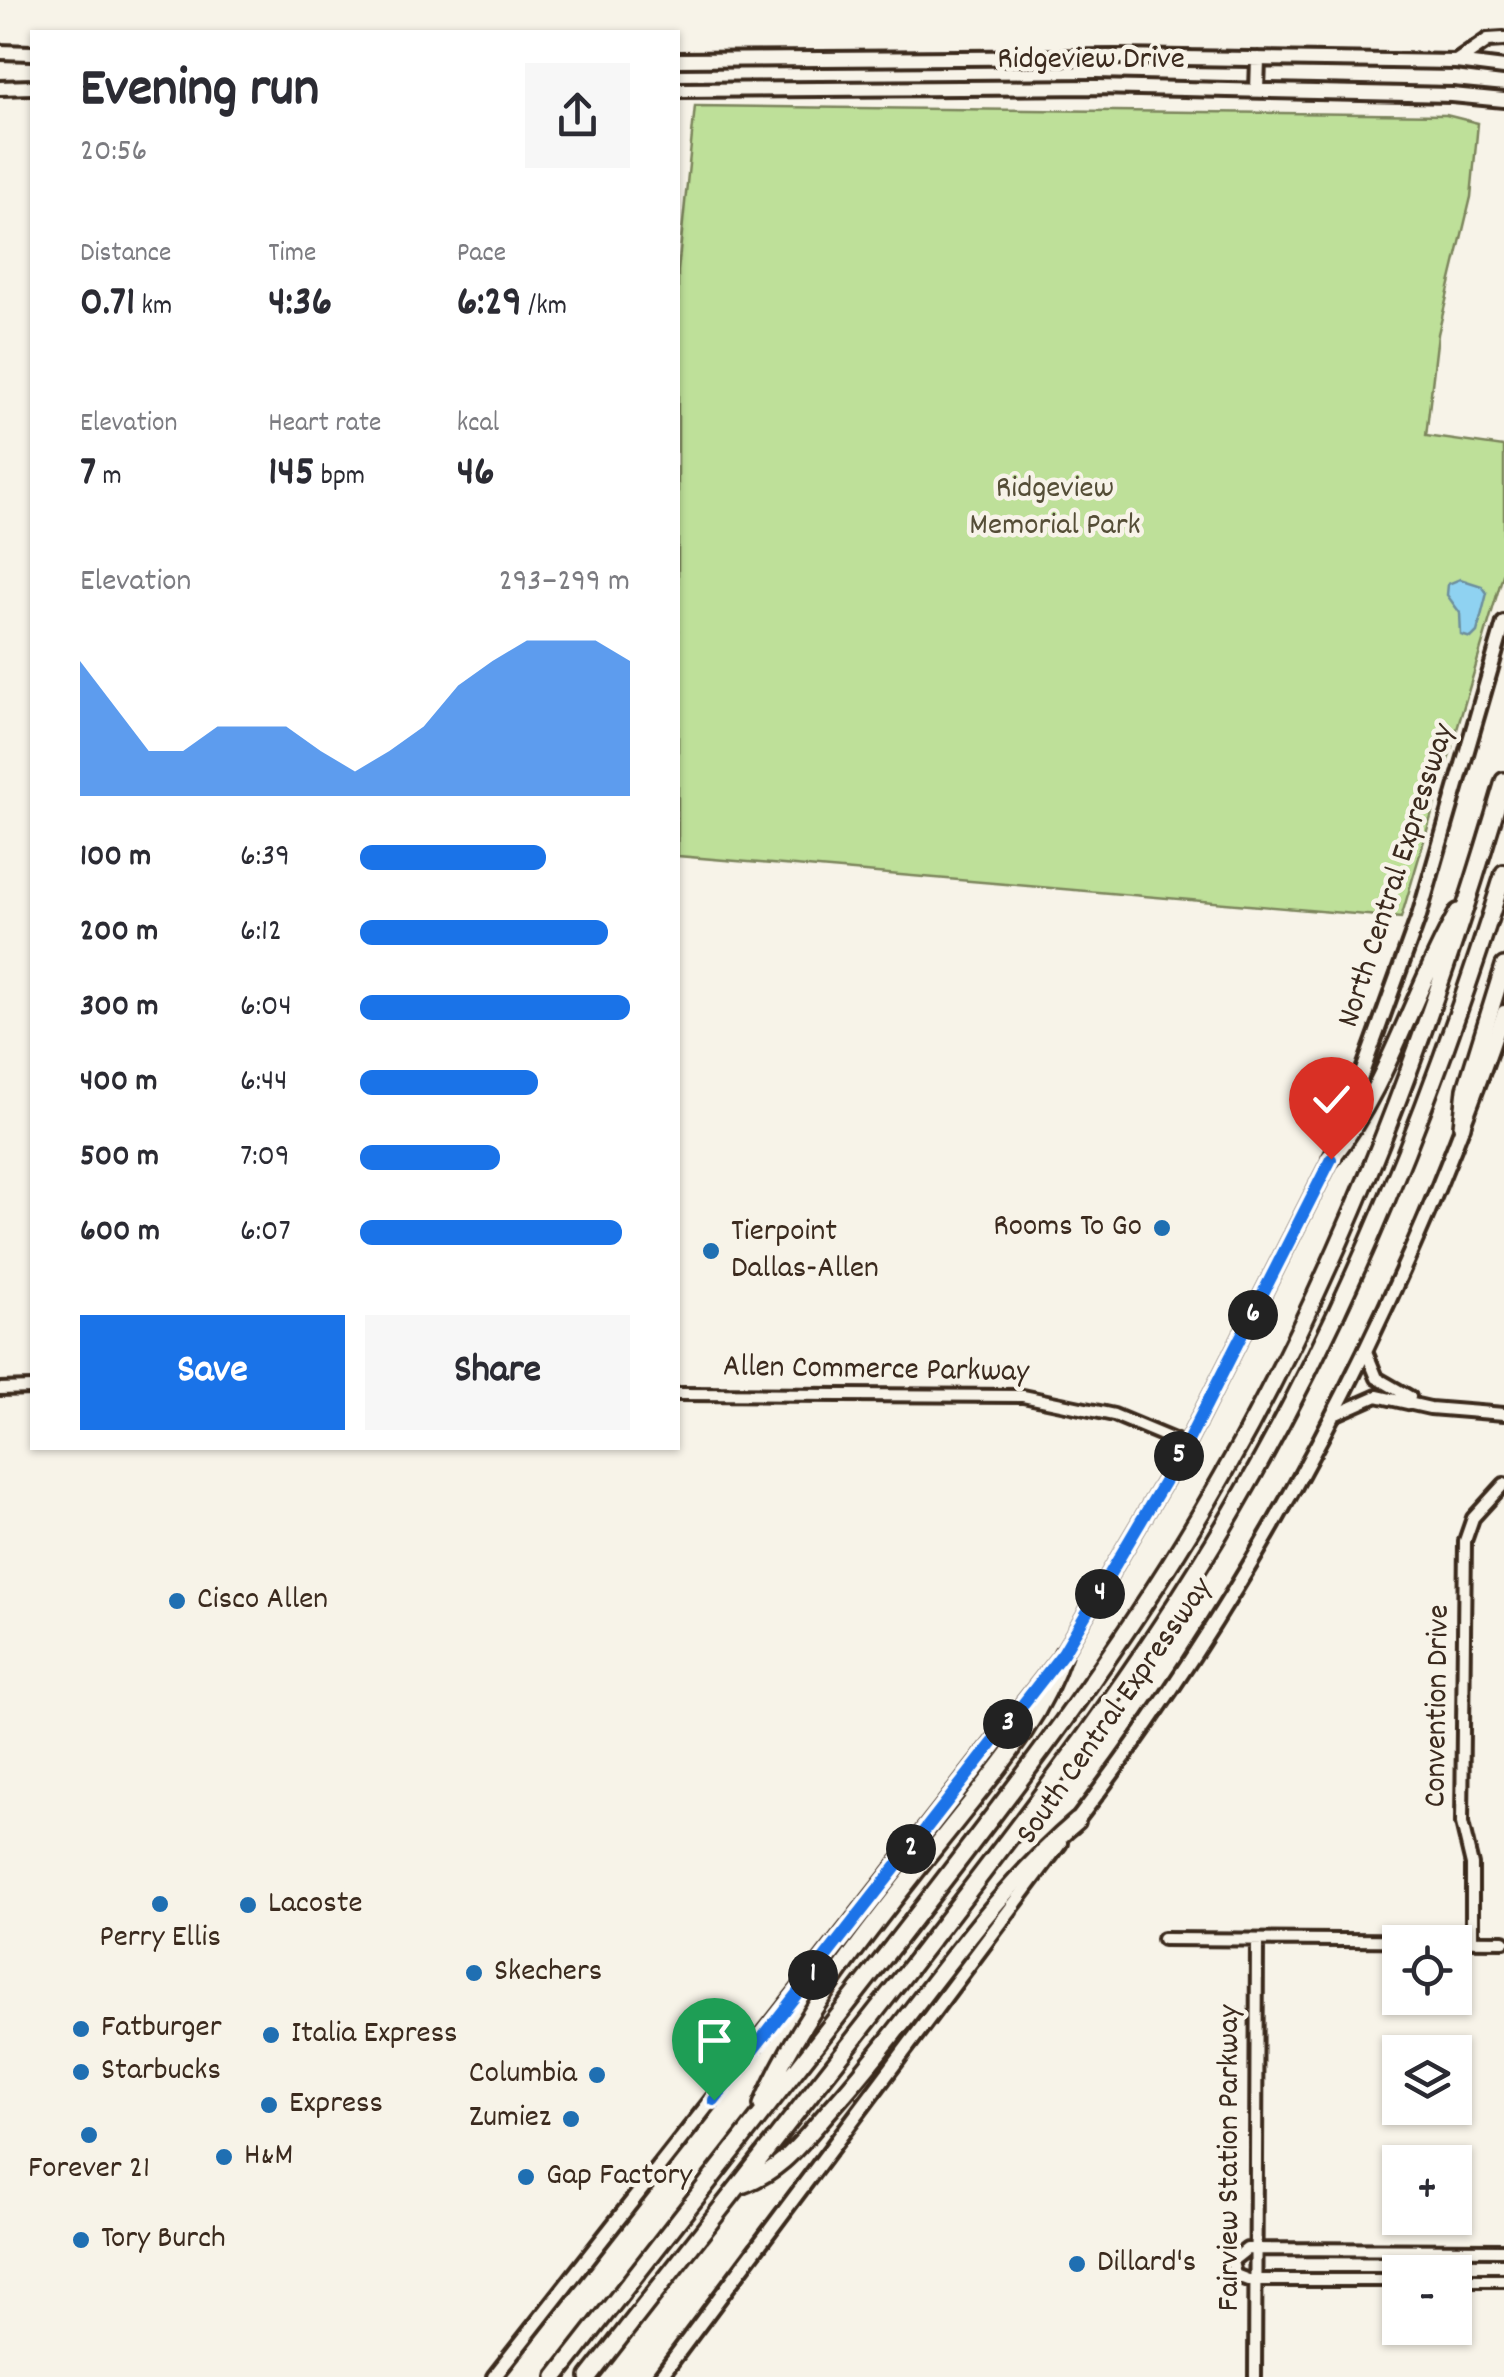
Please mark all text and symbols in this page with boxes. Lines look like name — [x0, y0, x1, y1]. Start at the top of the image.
street label: Ridgeview Drive — [997, 38, 1185, 84]
text: Evening run — [80, 53, 319, 132]
button: share — [525, 63, 630, 168]
text: 20:56 — [80, 130, 147, 176]
text: Distance — [80, 235, 171, 275]
text: Time — [268, 235, 316, 275]
text: Pace — [457, 235, 506, 275]
text: 0.71 — [80, 275, 135, 335]
text: 4:36 — [268, 275, 332, 335]
text: 6:29 — [457, 275, 522, 335]
text: km — [135, 288, 172, 328]
text: /km — [522, 288, 567, 328]
text: Elevation — [80, 405, 177, 445]
text: Heart rate — [268, 405, 381, 445]
text: kcal — [457, 405, 499, 445]
text: 7 — [80, 445, 96, 505]
text: 145 — [268, 445, 314, 505]
text: 46 — [457, 445, 495, 505]
text: m — [96, 458, 122, 498]
text: bpm — [314, 458, 365, 498]
park label: Ridgeview Memorial Park — [969, 467, 1141, 550]
text: Elevation — [80, 560, 191, 606]
text: 293–299 m — [499, 560, 630, 606]
street label: North Central Expressway — [1327, 717, 1469, 1034]
text: 100 m — [80, 835, 151, 881]
text: 6:39 — [240, 835, 290, 881]
text: 200 m — [80, 910, 158, 956]
text: 6:12 — [240, 910, 282, 956]
text: 300 m — [80, 985, 158, 1031]
text: 6:04 — [240, 985, 292, 1031]
pin — [1289, 1057, 1374, 1160]
text: 400 m — [80, 1060, 157, 1106]
text: 6:44 — [240, 1060, 288, 1106]
icon: check — [1304, 1072, 1359, 1127]
text: 500 m — [80, 1135, 159, 1181]
text: 7:09 — [240, 1135, 290, 1181]
place label: Rooms To Go — [993, 1205, 1142, 1251]
text: 600 m — [80, 1210, 160, 1256]
text: 6:07 — [240, 1210, 291, 1256]
place label: Tierpoint Dallas-Allen — [731, 1210, 879, 1293]
marker: Rooms To Go — [1151, 1217, 1173, 1239]
marker: Tierpoint Dallas-Allen — [700, 1240, 722, 1262]
pin: 6 — [1228, 1290, 1278, 1340]
text: 6 — [1246, 1295, 1260, 1335]
button: Save — [80, 1315, 345, 1430]
button: Share — [365, 1315, 630, 1430]
street label: Allen Commerce Parkway — [722, 1345, 1031, 1397]
pin: 5 — [1154, 1431, 1204, 1481]
text: 5 — [1173, 1436, 1185, 1476]
street label: South Central Expressway — [1006, 1568, 1226, 1855]
pin: 4 — [1075, 1569, 1125, 1619]
text: 4 — [1094, 1574, 1106, 1614]
place label: Cisco Allen — [197, 1578, 328, 1624]
marker: Cisco Allen — [166, 1590, 188, 1612]
street label: Convention Drive — [1414, 1604, 1464, 1808]
pin: 3 — [983, 1699, 1033, 1749]
text: 3 — [1002, 1704, 1014, 1744]
pin: 2 — [886, 1824, 936, 1874]
text: 2 — [905, 1829, 917, 1869]
place label: Lacoste — [268, 1882, 363, 1928]
marker: Perry Ellis — [149, 1893, 171, 1915]
marker: Lacoste — [237, 1894, 259, 1916]
place label: Perry Ellis — [99, 1916, 221, 1962]
map controls — [1382, 1925, 1472, 2345]
button: locate — [1382, 1925, 1472, 2015]
place label: Skechers — [494, 1950, 602, 1996]
pin: 1 — [788, 1950, 838, 2000]
text: 1 — [810, 1955, 816, 1995]
marker: Skechers — [463, 1962, 485, 1984]
pin — [672, 1998, 757, 2101]
street label: Fairview Station Parkway — [1208, 2004, 1254, 2311]
place label: Fatburger — [101, 2006, 222, 2052]
place label: Italia Express — [291, 2012, 458, 2058]
icon: arrive — [687, 2013, 742, 2068]
marker: Fatburger — [70, 2018, 92, 2040]
marker: Italia Express — [260, 2024, 282, 2046]
button: layers — [1382, 2035, 1472, 2125]
place label: Starbucks — [101, 2049, 221, 2095]
place label: Columbia — [469, 2052, 578, 2098]
marker: Starbucks — [70, 2061, 92, 2083]
marker: Columbia — [586, 2064, 608, 2086]
place label: Express — [289, 2082, 383, 2128]
marker: Express — [258, 2094, 280, 2116]
place label: Zumiez — [469, 2096, 551, 2142]
marker: Zumiez — [560, 2108, 582, 2130]
marker: Forever 21 — [78, 2124, 100, 2146]
place label: H&M — [244, 2134, 293, 2180]
button: + — [1382, 2145, 1472, 2235]
marker: H&M — [213, 2146, 235, 2168]
place label: Forever 21 — [28, 2147, 150, 2193]
place label: Gap Factory — [546, 2154, 693, 2200]
marker: Gap Factory — [515, 2166, 537, 2188]
place label: Tory Burch — [101, 2217, 226, 2263]
marker: Tory Burch — [70, 2229, 92, 2251]
place label: Dillard's — [1097, 2241, 1196, 2287]
marker: Dillard's — [1066, 2253, 1088, 2275]
button: − — [1382, 2255, 1472, 2345]

